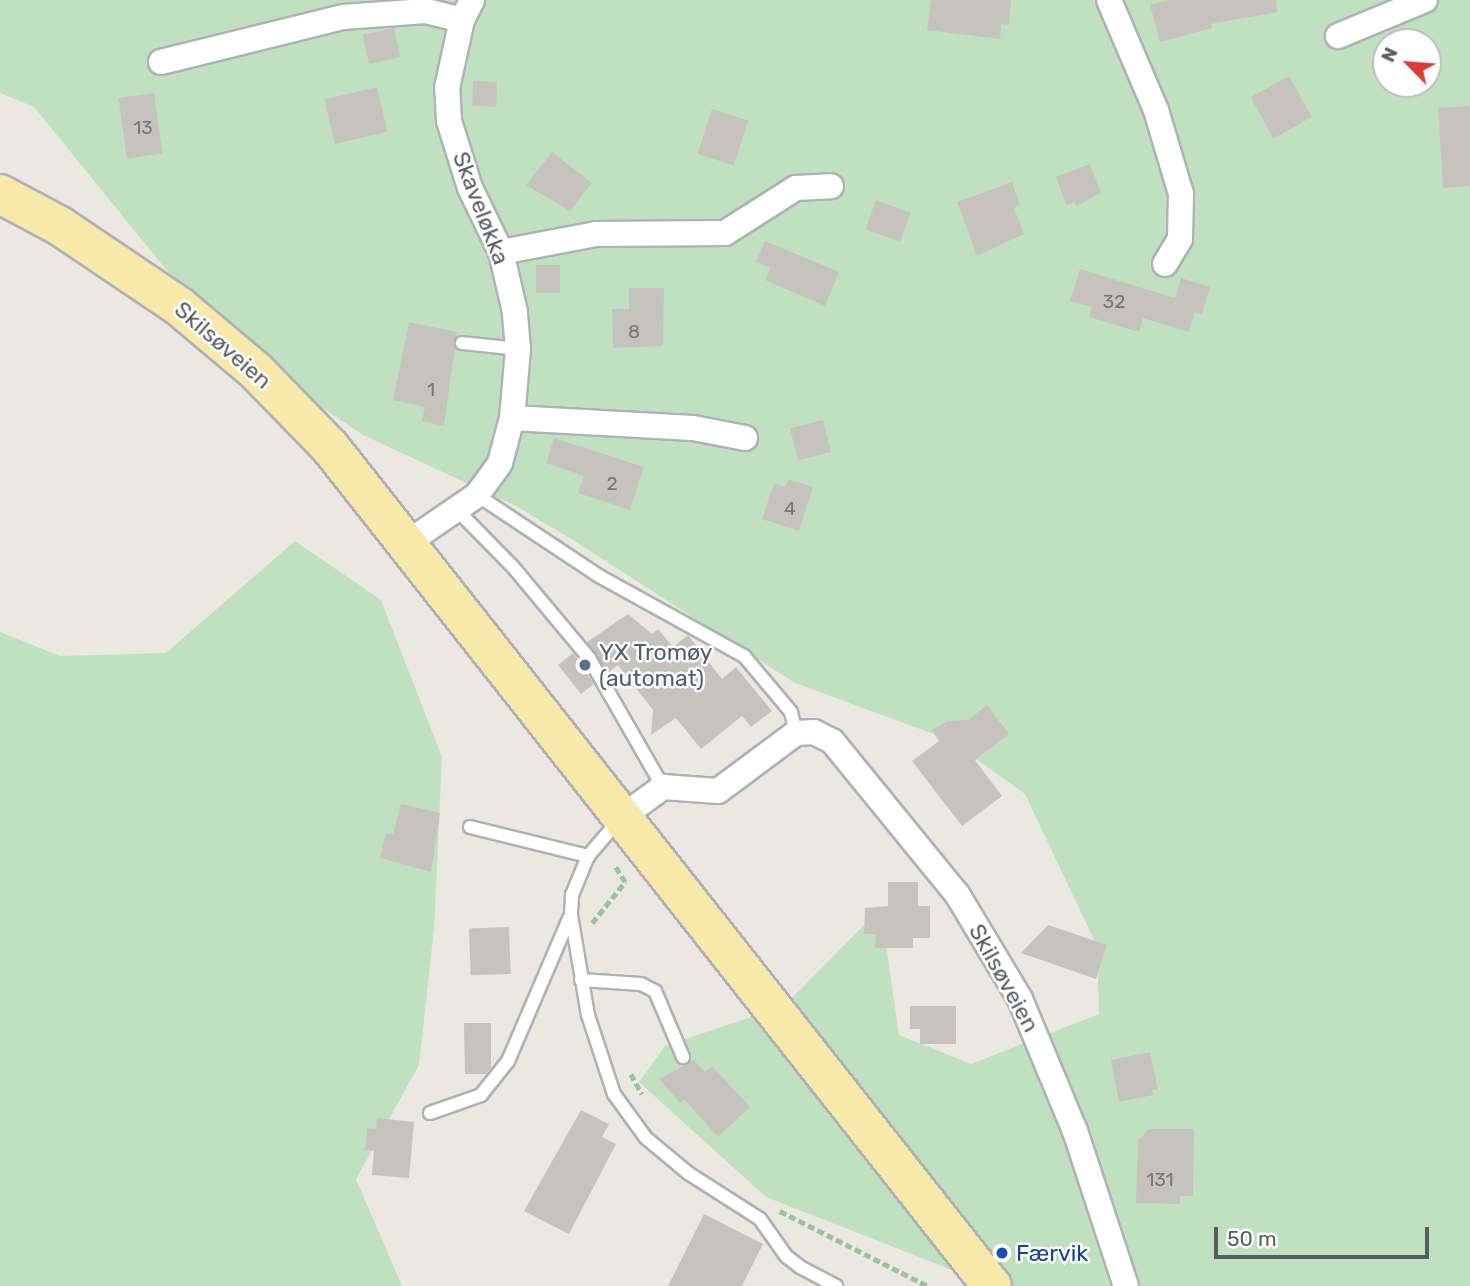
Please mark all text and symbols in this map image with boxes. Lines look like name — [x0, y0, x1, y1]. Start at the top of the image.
north arrow — [1372, 28, 1442, 98]
text: N — [1376, 44, 1403, 66]
house number: 13 — [133, 117, 153, 139]
street label: Skaveløkka — [447, 148, 515, 268]
house number: 32 — [1103, 291, 1125, 313]
street label: Skilsøveien — [169, 295, 277, 395]
house number: 8 — [628, 321, 640, 343]
house number: 1 — [427, 379, 435, 401]
house number: 2 — [606, 473, 618, 495]
house number: 4 — [784, 498, 796, 520]
place label: YX Tromøy (automat) — [599, 638, 713, 692]
marker: YX Tromøy (automat) — [577, 657, 593, 673]
street label: Skilsøveien — [963, 919, 1045, 1037]
house number: 131 — [1146, 1169, 1174, 1191]
scale bar — [1218, 1212, 1433, 1256]
text: 50 m — [1227, 1226, 1277, 1251]
place label: Færvik — [1016, 1239, 1088, 1267]
marker: Færvik — [994, 1245, 1010, 1261]

